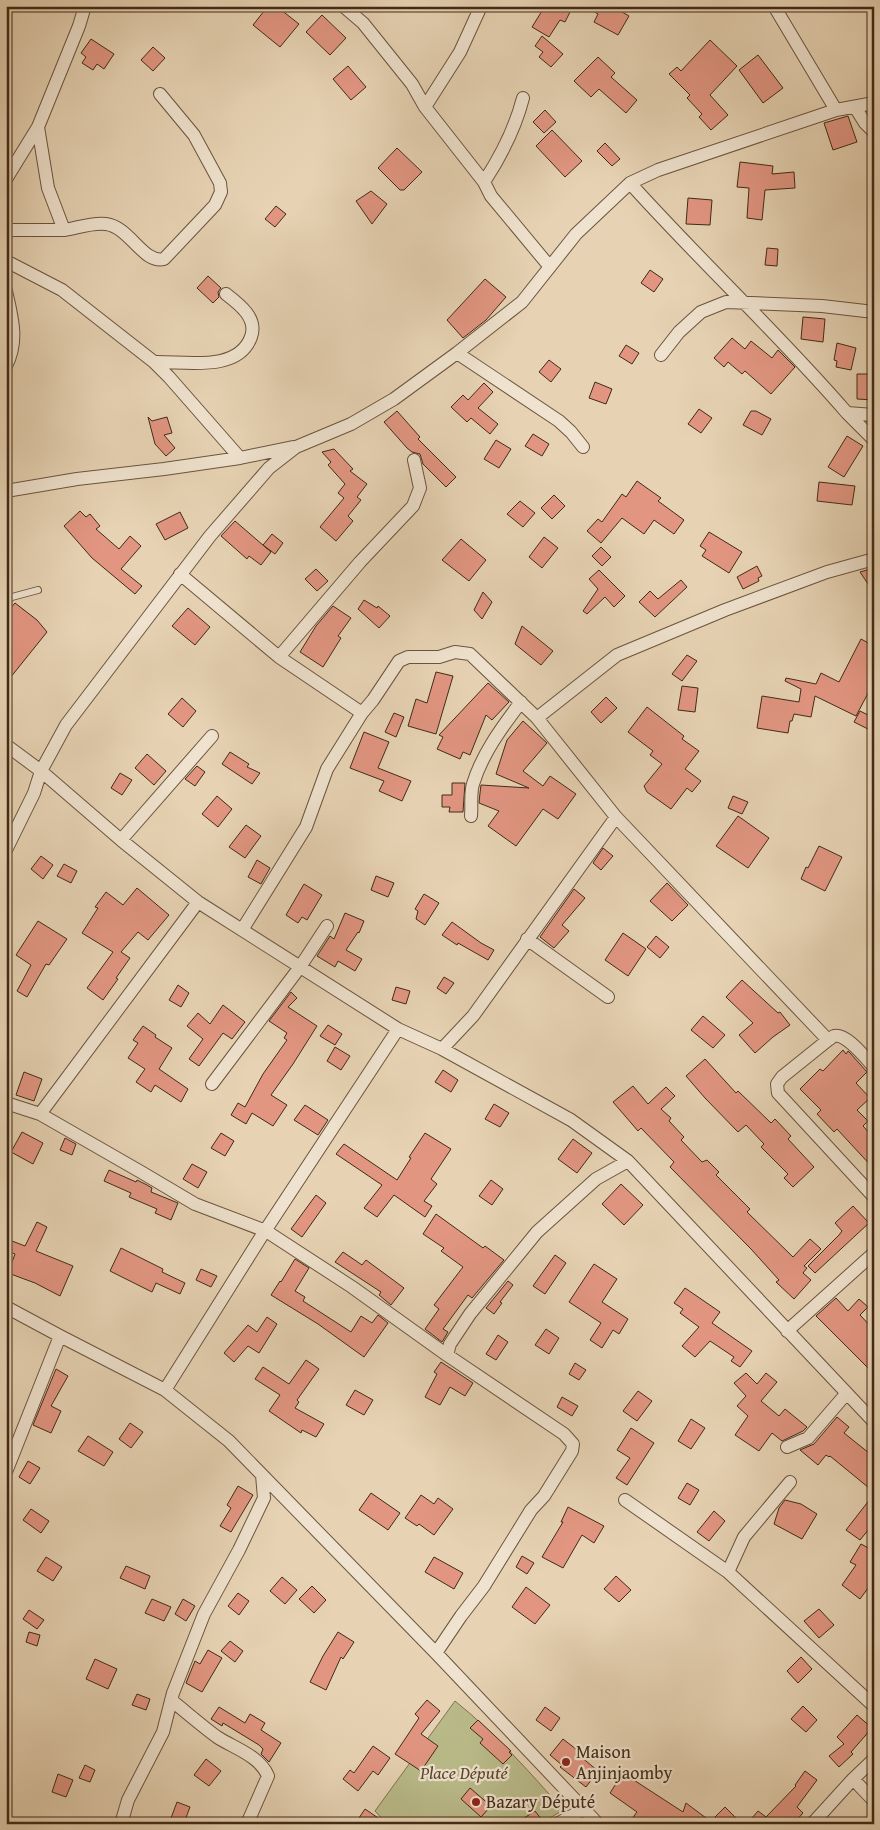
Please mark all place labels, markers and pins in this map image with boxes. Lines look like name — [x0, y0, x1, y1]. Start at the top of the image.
place label: Maison Anjinjaomby — [576, 1738, 673, 1786]
marker: Maison Anjinjaomby — [560, 1756, 572, 1768]
place label: Bazary Député — [486, 1788, 595, 1815]
marker: Bazary Député — [470, 1796, 482, 1808]

